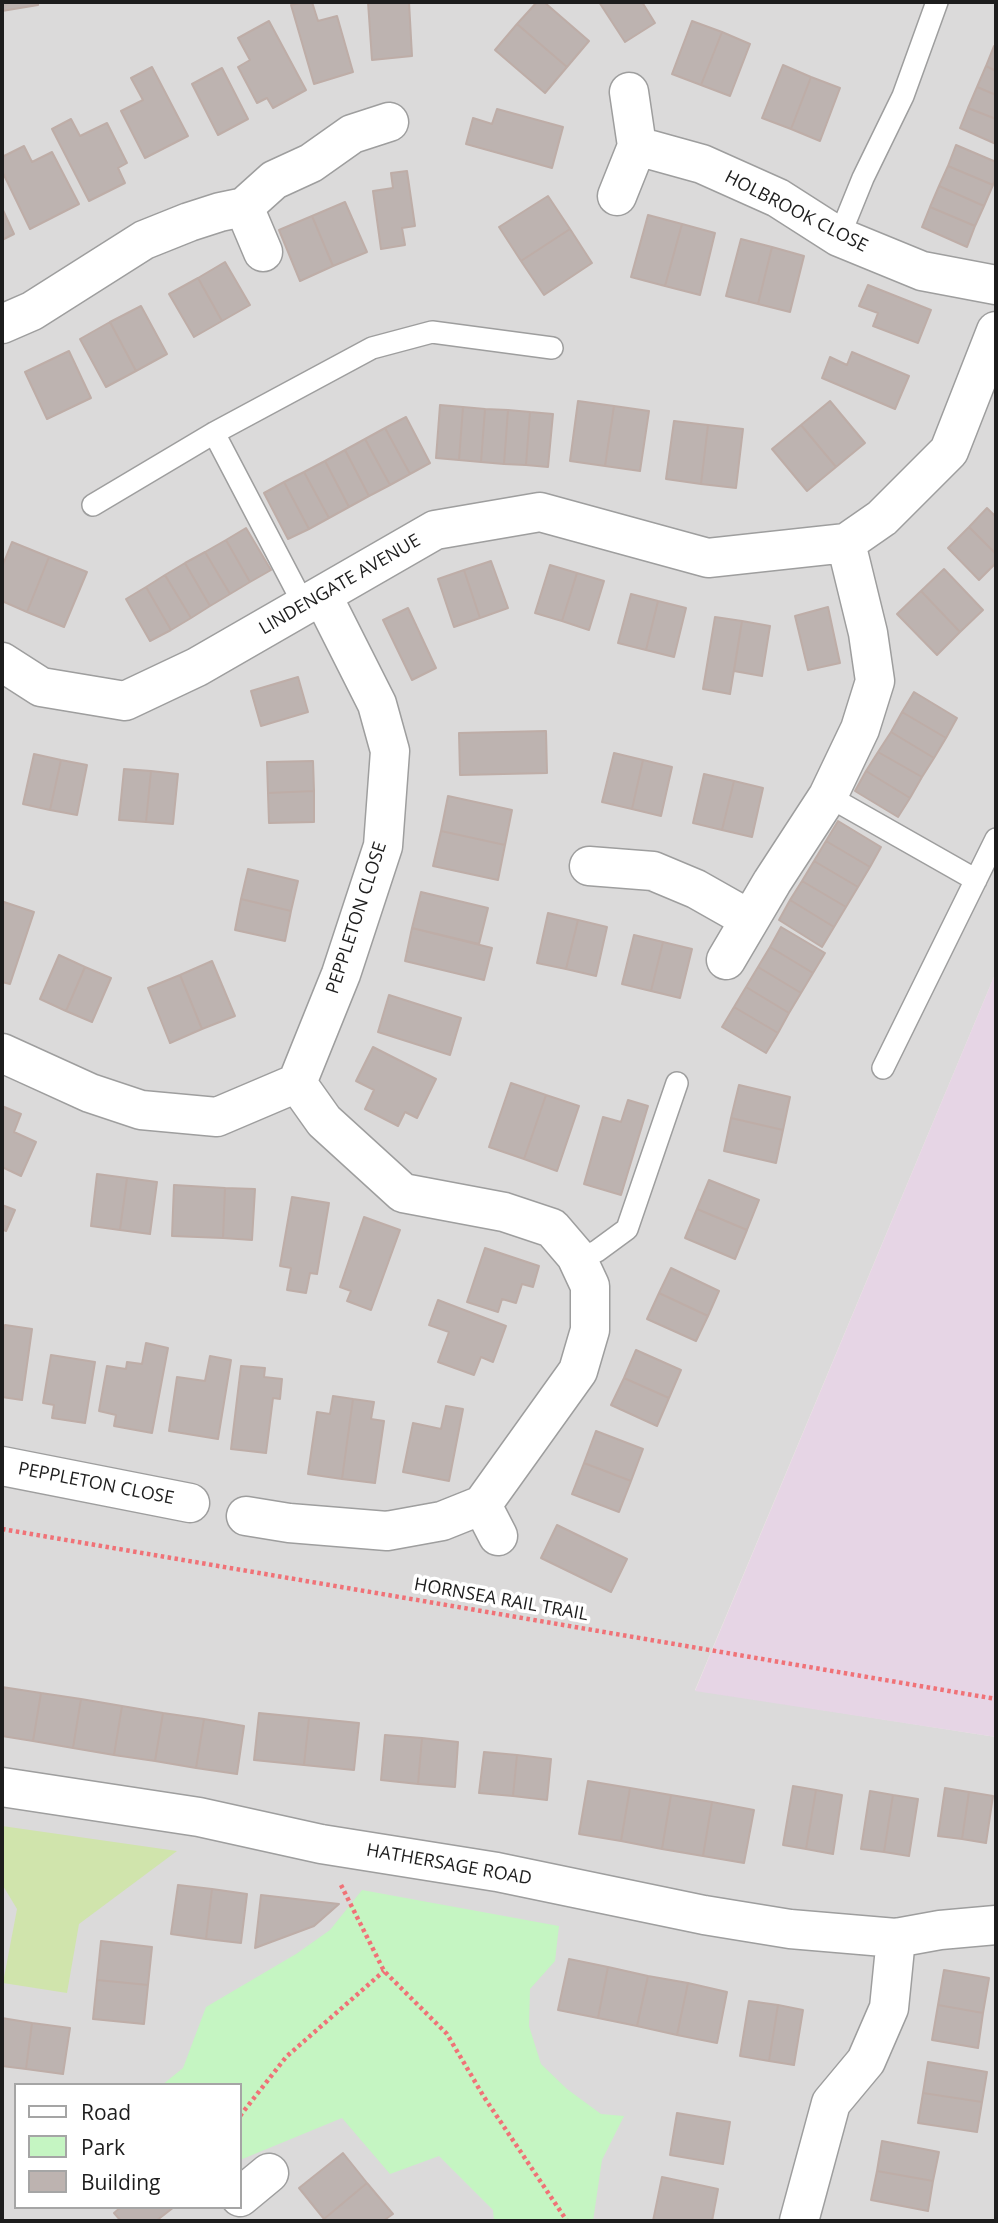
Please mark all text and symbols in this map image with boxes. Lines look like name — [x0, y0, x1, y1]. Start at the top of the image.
street label: HOLBROOK CLOSE — [721, 167, 871, 257]
street label: LINDENGATE AVENUE — [256, 530, 424, 640]
street label: PEPPLETON CLOSE — [322, 839, 392, 997]
street label: PEPPLETON CLOSE — [16, 1458, 176, 1510]
street label: HORNSEA RAIL TRAIL — [412, 1574, 590, 1626]
street label: HATHERSAGE ROAD — [365, 1840, 533, 1890]
legend — [14, 2083, 242, 2209]
text: Road — [81, 2098, 131, 2126]
text: Park — [81, 2133, 125, 2161]
text: Building — [81, 2168, 160, 2196]

